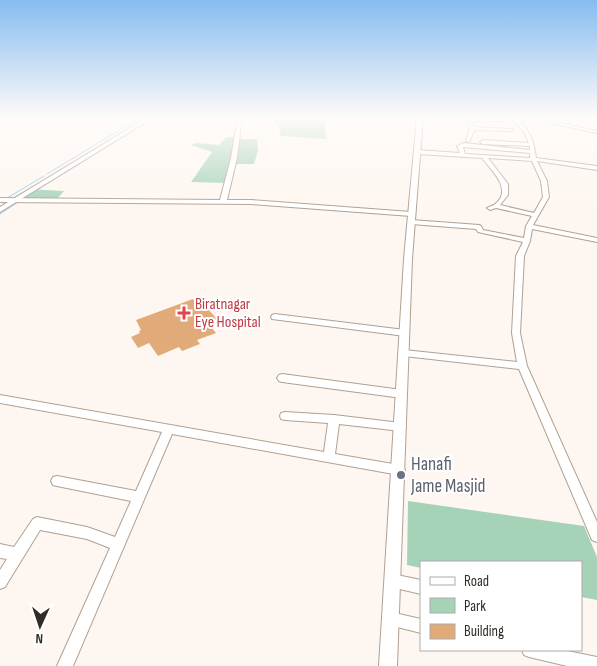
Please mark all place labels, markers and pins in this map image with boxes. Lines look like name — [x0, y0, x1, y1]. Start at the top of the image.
place label: Biratnagar Eye Hospital — [195, 295, 261, 332]
marker: Biratnagar Eye Hospital — [177, 306, 191, 320]
place label: Hanafi Jame Masjid — [410, 453, 485, 498]
marker: Hanafi Jame Masjid — [395, 469, 407, 481]

